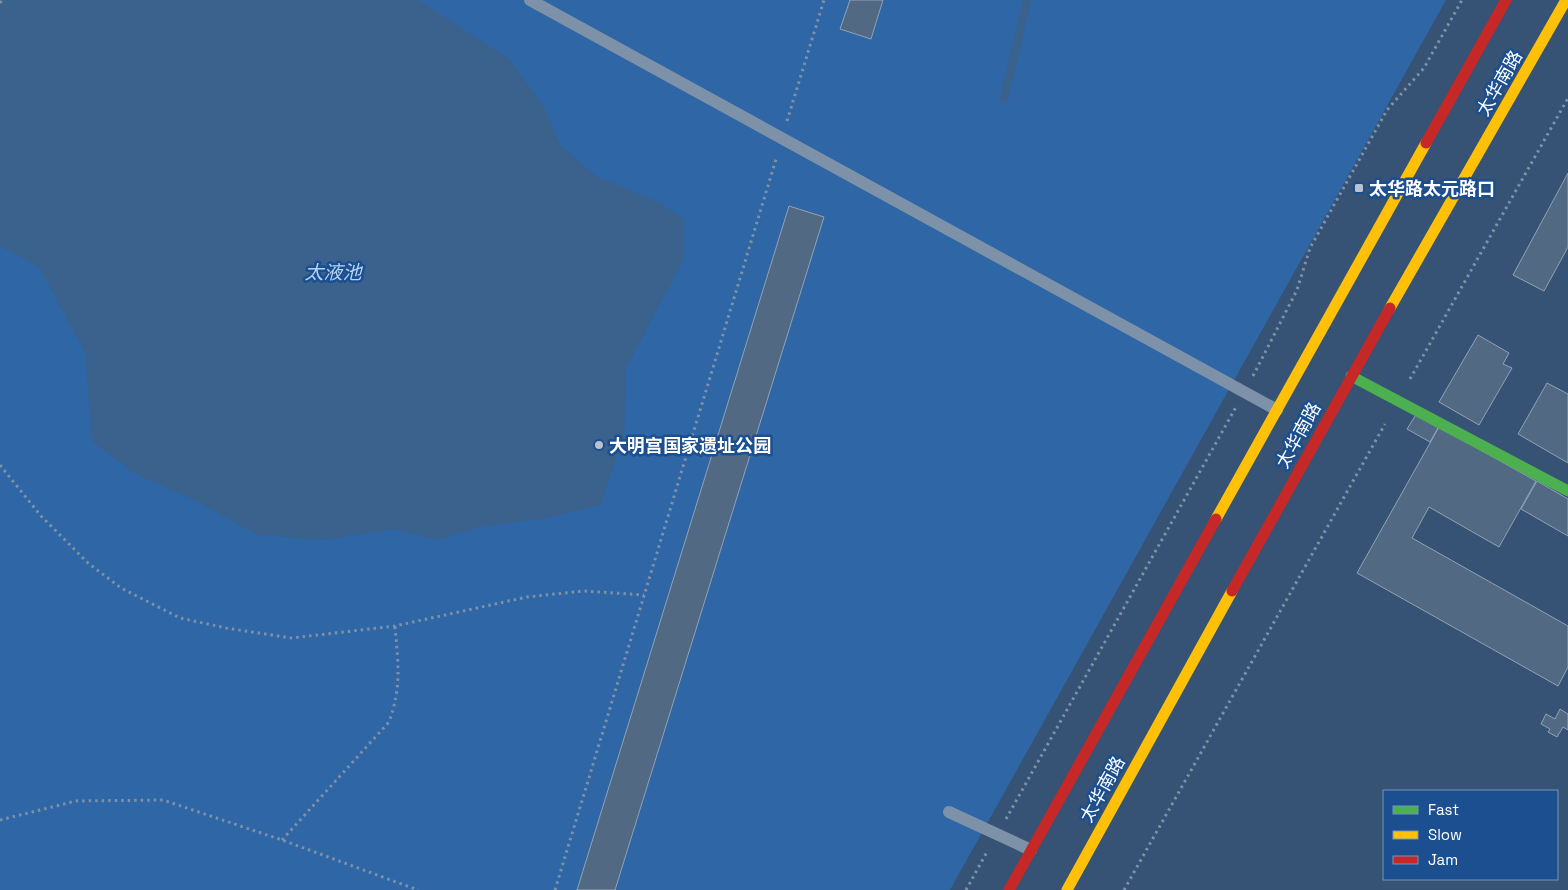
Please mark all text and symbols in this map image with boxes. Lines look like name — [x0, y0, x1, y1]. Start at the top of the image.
street label: 太华南路 — [1471, 46, 1527, 120]
place label: 太华路太元路口 — [1369, 177, 1495, 200]
marker: 太华路太元路口 — [1353, 182, 1365, 194]
water label: 太液池 — [304, 260, 363, 285]
street label: 太华南路 — [1270, 398, 1326, 472]
place label: 大明宫国家遗址公园 — [609, 434, 771, 457]
marker: 大明宫国家遗址公园 — [593, 439, 605, 451]
street label: 太华南路 — [1074, 752, 1130, 826]
legend — [1383, 790, 1558, 880]
text: Fast — [1428, 800, 1459, 819]
text: Slow — [1428, 825, 1462, 844]
text: Jam — [1428, 850, 1458, 869]

